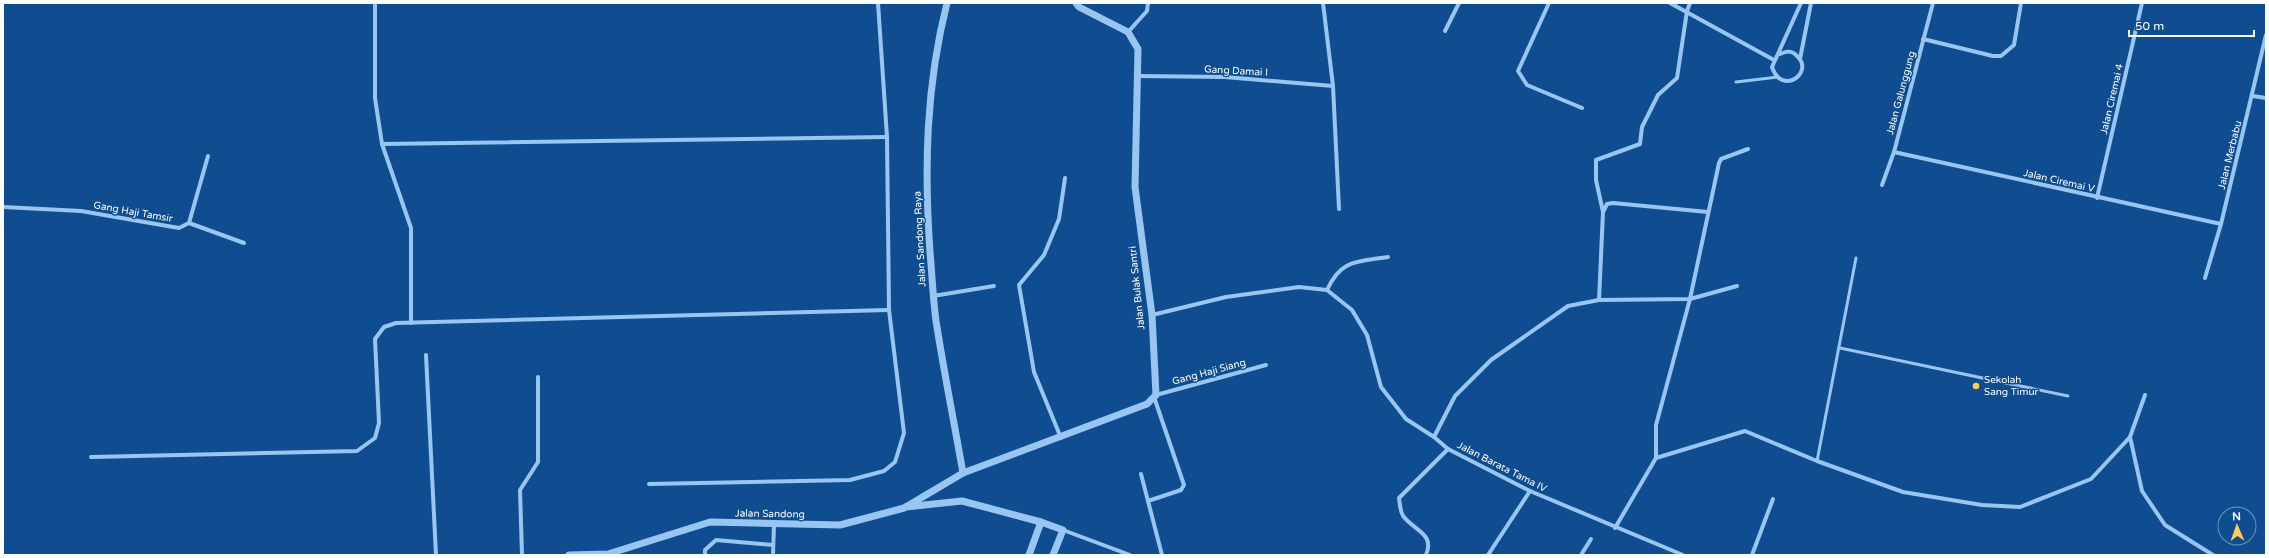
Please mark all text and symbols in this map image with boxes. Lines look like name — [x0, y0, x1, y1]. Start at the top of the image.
scale bar — [2129, 12, 2254, 38]
text: 50 m — [2135, 19, 2164, 33]
street label: Jalan Galunggung — [1884, 50, 1918, 136]
street label: Gang Damai I — [1204, 63, 1268, 79]
street label: Jalan Ciremai 4 — [2098, 63, 2126, 135]
street label: Jalan Merbabu — [2216, 119, 2244, 191]
street label: Jalan Ciremai V — [2022, 167, 2096, 195]
street label: Jalan Sandong Raya — [911, 191, 929, 287]
street label: Gang Haji Tamsir — [92, 199, 174, 225]
street label: Jalan Bulak Santri — [1127, 246, 1147, 330]
street label: Gang Haji Siang — [1171, 356, 1247, 388]
place label: Sekolah Sang Timur — [1984, 374, 2038, 398]
marker: Sekolah Sang Timur — [1971, 381, 1981, 391]
street label: Jalan Barata Tama IV — [1455, 439, 1549, 495]
north arrow — [2217, 506, 2257, 546]
street label: Jalan Sandong — [735, 507, 805, 521]
text: N — [2232, 510, 2241, 523]

